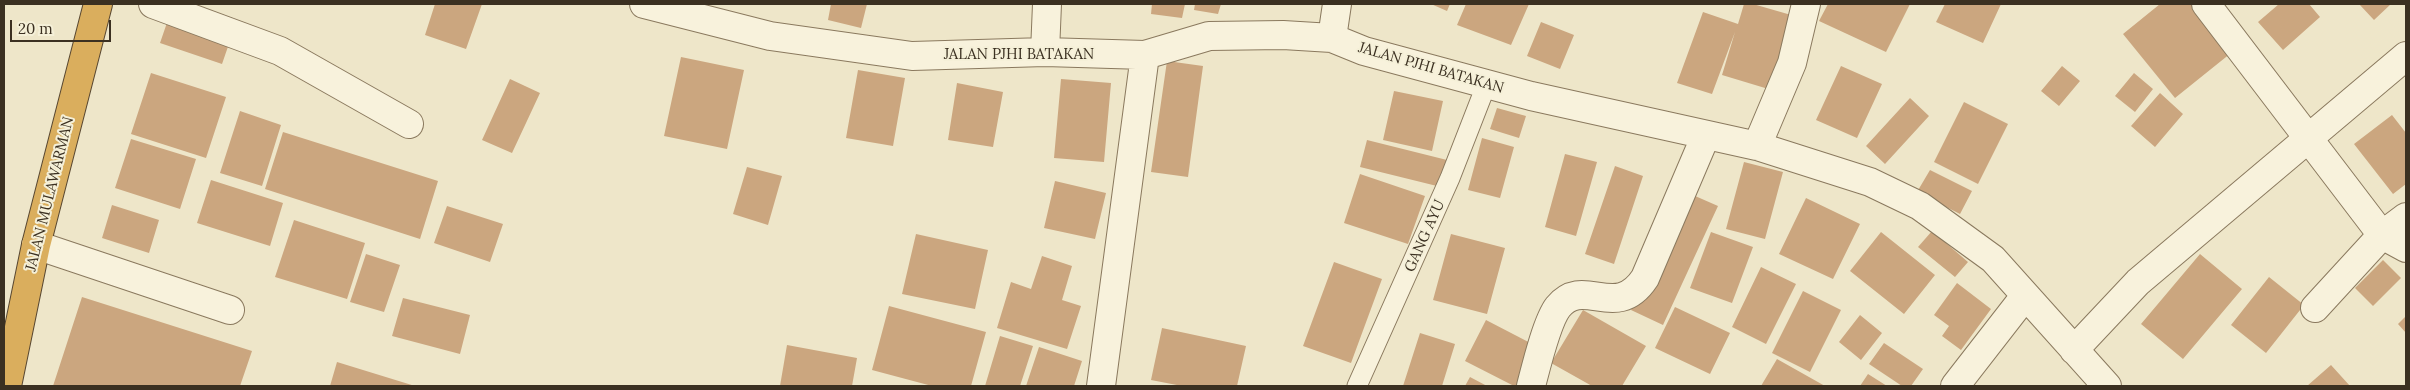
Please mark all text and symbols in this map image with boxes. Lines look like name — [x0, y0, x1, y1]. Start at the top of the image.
scale bar — [12, 10, 114, 42]
text: 20 m — [18, 19, 53, 38]
street label: JALAN PJHI BATAKAN — [1356, 39, 1506, 97]
street label: JALAN PJHI BATAKAN — [944, 46, 1094, 64]
street label: JALAN MULAWARMAN — [22, 115, 78, 273]
street label: GANG AYU — [1401, 197, 1449, 275]

